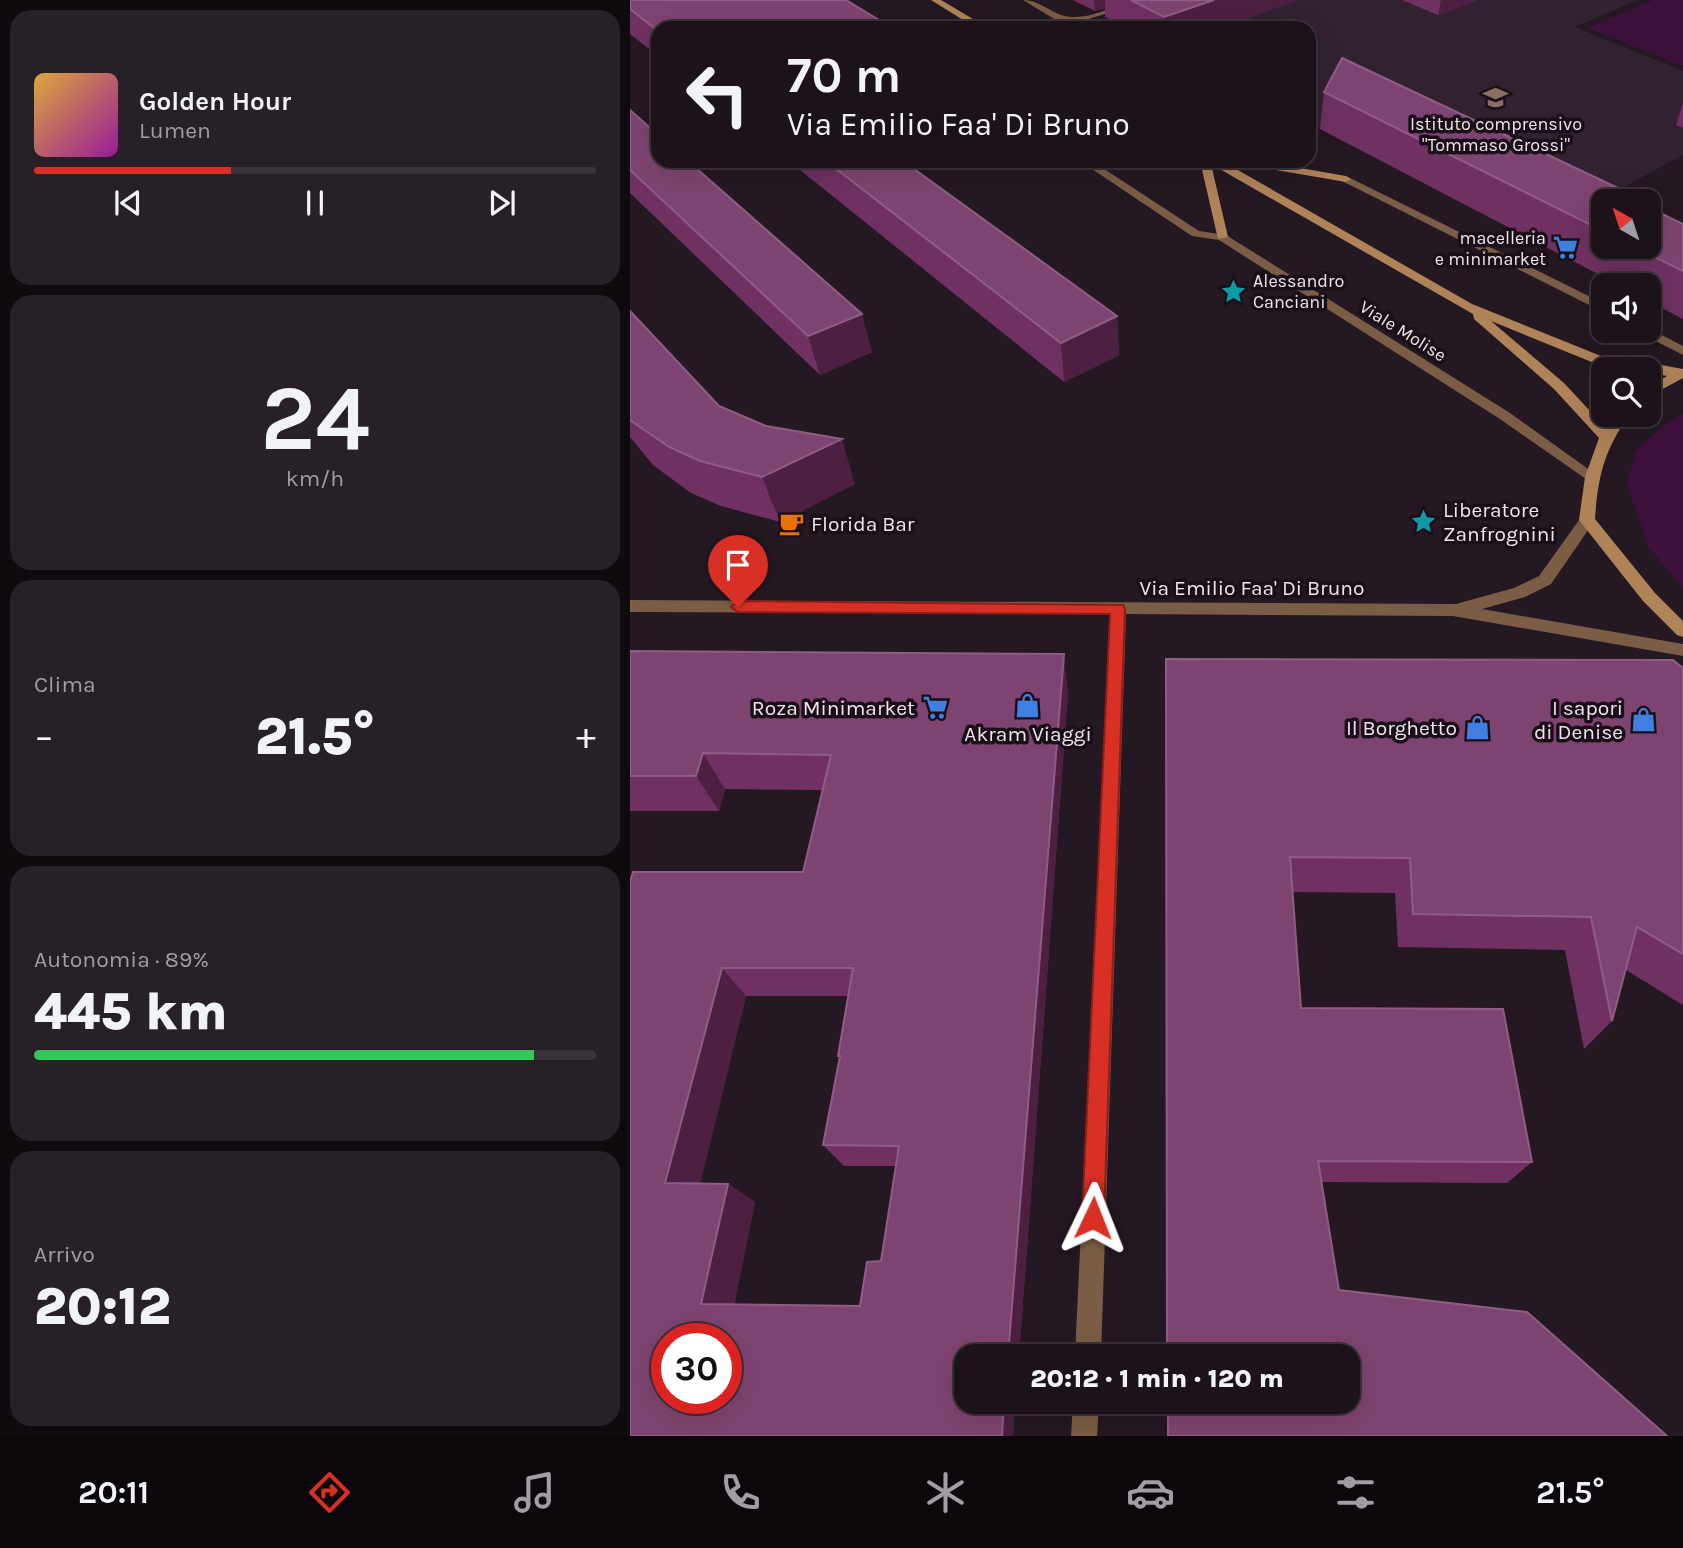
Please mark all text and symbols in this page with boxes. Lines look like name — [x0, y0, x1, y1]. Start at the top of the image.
text: 70 m — [787, 47, 901, 104]
icon: left — [672, 49, 763, 140]
school or university icon: Istituto comprensivo "Tommaso Grossi" — [1482, 83, 1510, 111]
text: Golden Hour — [139, 86, 291, 117]
text: Via Emilio Faa' Di Bruno — [787, 106, 1130, 143]
place label: Istituto comprensivo "Tommaso Grossi" — [1410, 113, 1582, 156]
text: Lumen — [139, 117, 211, 144]
icon: previous — [109, 184, 147, 222]
icon: pause — [296, 184, 334, 222]
icon: next — [483, 184, 521, 222]
north arrow — [1591, 189, 1661, 259]
map controls — [1591, 189, 1661, 427]
place label: macelleria e minimarket — [1435, 227, 1546, 270]
supermarket icon: macelleria e minimarket — [1552, 234, 1580, 262]
place label: Alessandro Canciani — [1253, 270, 1344, 313]
button: sound — [1591, 273, 1661, 343]
place icon: Alessandro Canciani — [1219, 277, 1247, 305]
street label: Viale Molise — [1356, 296, 1450, 366]
button: search — [1591, 357, 1661, 427]
text: 24 — [260, 366, 370, 472]
text: km/h — [286, 465, 344, 492]
place label: Liberatore Zanfrognini — [1443, 498, 1556, 546]
place icon: Liberatore Zanfrognini — [1409, 508, 1437, 536]
cafe icon: Florida Bar — [777, 510, 805, 538]
place label: Florida Bar — [811, 512, 915, 536]
pin — [708, 535, 768, 607]
icon: arrive — [719, 546, 757, 584]
street label: Via Emilio Faa' Di Bruno — [1140, 576, 1365, 600]
text: Clima — [34, 671, 96, 698]
shop icon: Akram Viaggi — [1014, 691, 1042, 719]
supermarket icon: Roza Minimarket — [921, 694, 949, 722]
place label: Roza Minimarket — [752, 696, 915, 720]
place label: I sapori di Denise — [1534, 696, 1623, 744]
text: 21.5° — [255, 706, 375, 767]
shop icon: I sapori di Denise — [1629, 706, 1657, 734]
text: − — [34, 714, 54, 759]
text: + — [576, 714, 596, 759]
shop icon: Il Borghetto — [1463, 714, 1491, 742]
place label: Il Borghetto — [1346, 716, 1457, 740]
place label: Akram Viaggi — [964, 722, 1092, 746]
text: Autonomia · 89% — [34, 946, 209, 973]
text: 445 km — [34, 981, 228, 1042]
position arrow — [1056, 1181, 1130, 1255]
text: Arrivo — [34, 1241, 95, 1268]
text: 20:12 — [34, 1276, 171, 1337]
speed limit sign: 30 — [651, 1323, 742, 1414]
text: 20:12 · 1 min · 120 m — [1030, 1363, 1284, 1394]
icon: directions — [305, 1468, 354, 1517]
icon: music — [510, 1468, 559, 1517]
icon: phone — [716, 1468, 765, 1517]
icon: climate — [921, 1468, 970, 1517]
icon: car — [1126, 1468, 1175, 1517]
icon: filters — [1331, 1468, 1380, 1517]
text: 20:11 — [78, 1474, 149, 1511]
text: 21.5° — [1536, 1474, 1605, 1511]

